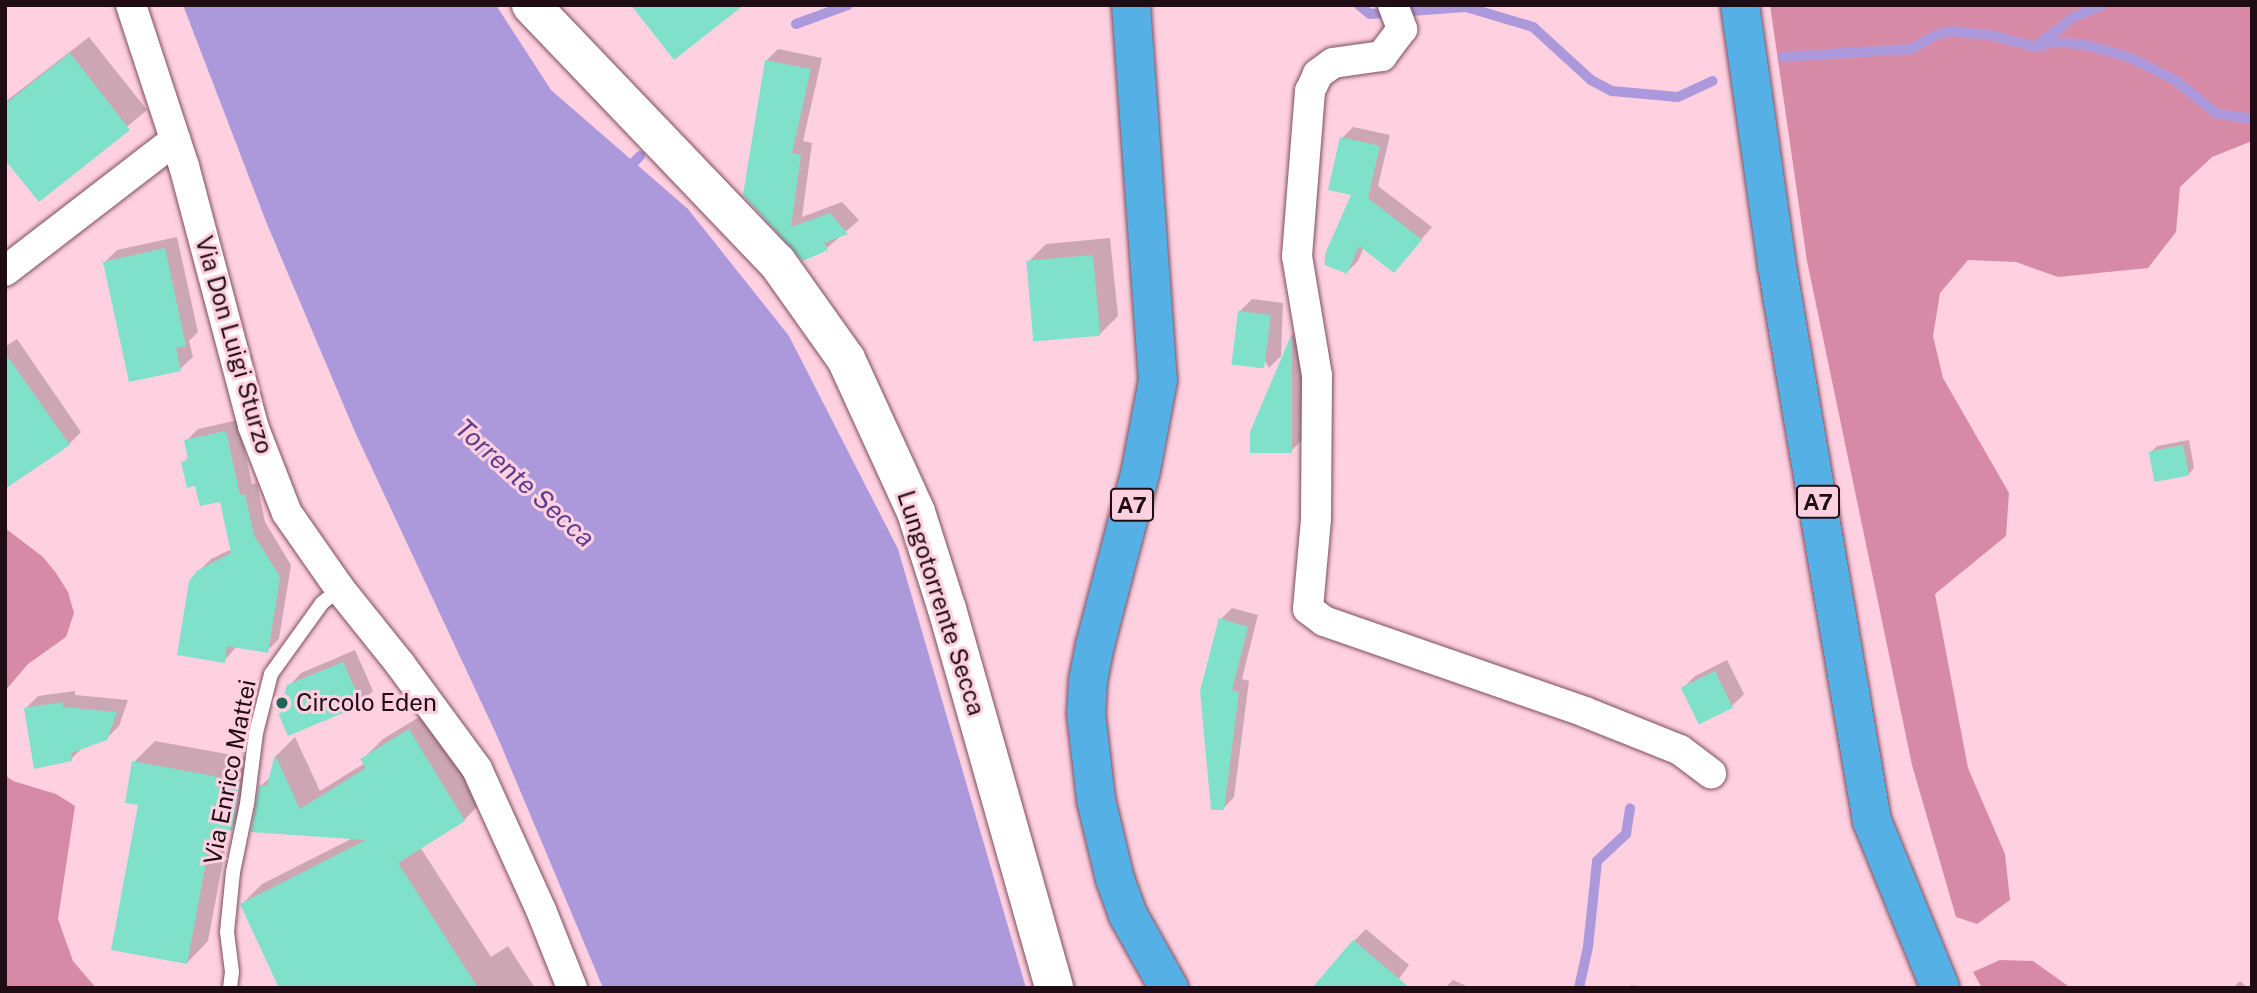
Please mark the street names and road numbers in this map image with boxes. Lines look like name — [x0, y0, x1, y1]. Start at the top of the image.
street label: Via Don Luigi Sturzo — [189, 233, 279, 457]
road number: A7 — [1795, 482, 1841, 522]
road number: A7 — [1109, 485, 1155, 524]
street label: Lungotorrente Secca — [891, 487, 991, 719]
street label: Via Enrico Mattei — [198, 677, 262, 867]

